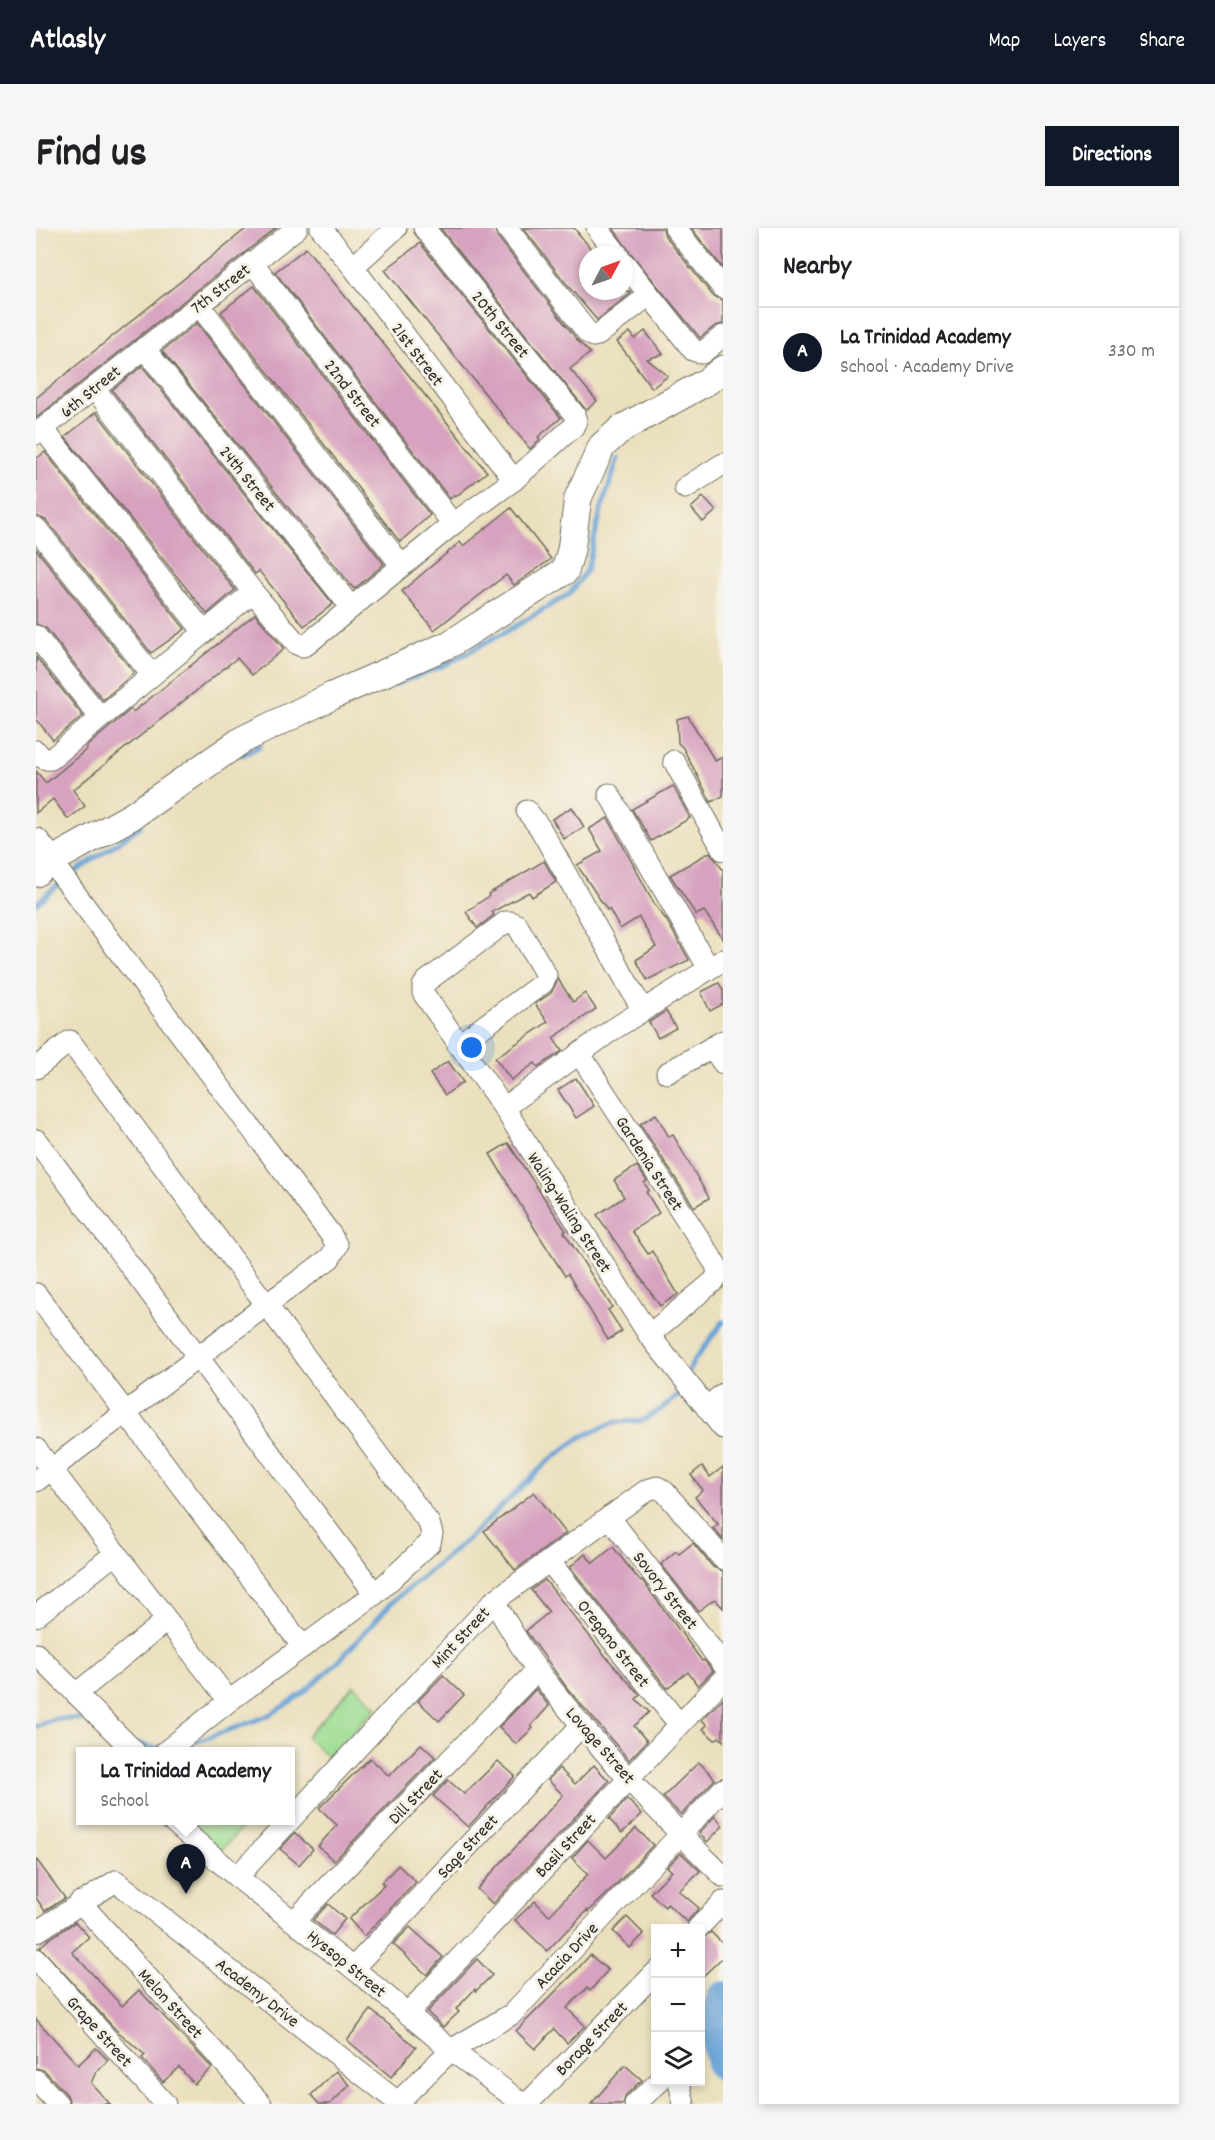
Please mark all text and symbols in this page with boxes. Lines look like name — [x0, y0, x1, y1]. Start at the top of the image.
text: Atlasly — [30, 22, 105, 62]
text: Map — [989, 27, 1020, 57]
text: Layers — [1053, 27, 1106, 57]
text: Share — [1139, 27, 1185, 57]
text: Find us — [36, 126, 147, 186]
button: Directions — [1045, 126, 1179, 186]
north arrow — [579, 246, 633, 300]
text: Nearby — [783, 249, 851, 286]
street label: 7th Street — [186, 258, 257, 321]
street label: 20th Street — [464, 286, 534, 365]
street label: 21st Street — [384, 318, 448, 393]
text: La Trinidad Academy — [840, 323, 1011, 354]
text: A — [797, 338, 808, 366]
text: 330 m — [1108, 338, 1155, 366]
text: School · Academy Drive — [840, 354, 1014, 382]
street label: 22nd Street — [316, 355, 386, 434]
street label: 6th Street — [56, 360, 128, 425]
street label: 24th Street — [212, 441, 281, 518]
your location — [457, 1033, 486, 1062]
street label: Gardenia Street — [608, 1112, 688, 1217]
street label: Waling-Waling Street — [520, 1148, 616, 1279]
street label: Sovory Street — [625, 1547, 703, 1636]
street label: Oregano Street — [570, 1595, 655, 1694]
street label: Mint Street — [427, 1602, 497, 1675]
street label: Lovage Street — [559, 1703, 640, 1791]
popup — [76, 1747, 295, 1825]
text: La Trinidad Academy — [100, 1757, 271, 1788]
street label: Dill Street — [384, 1764, 450, 1831]
text: School — [100, 1788, 149, 1816]
street label: Basil Street — [530, 1809, 603, 1884]
street label: Sage Street — [432, 1810, 506, 1886]
pin: A — [166, 1844, 206, 1894]
street label: Acacia Drive — [530, 1918, 605, 1996]
map controls — [651, 1924, 705, 2086]
button: + — [651, 1924, 705, 1978]
street label: Hyssop Street — [300, 1925, 391, 2005]
street label: Academy Drive — [209, 1953, 304, 2035]
street label: Melon Street — [131, 1964, 208, 2046]
button: − — [651, 1978, 705, 2032]
street label: Grape Street — [59, 1992, 137, 2074]
street label: Borage Street — [551, 1997, 635, 2083]
button: layers — [651, 2032, 705, 2086]

